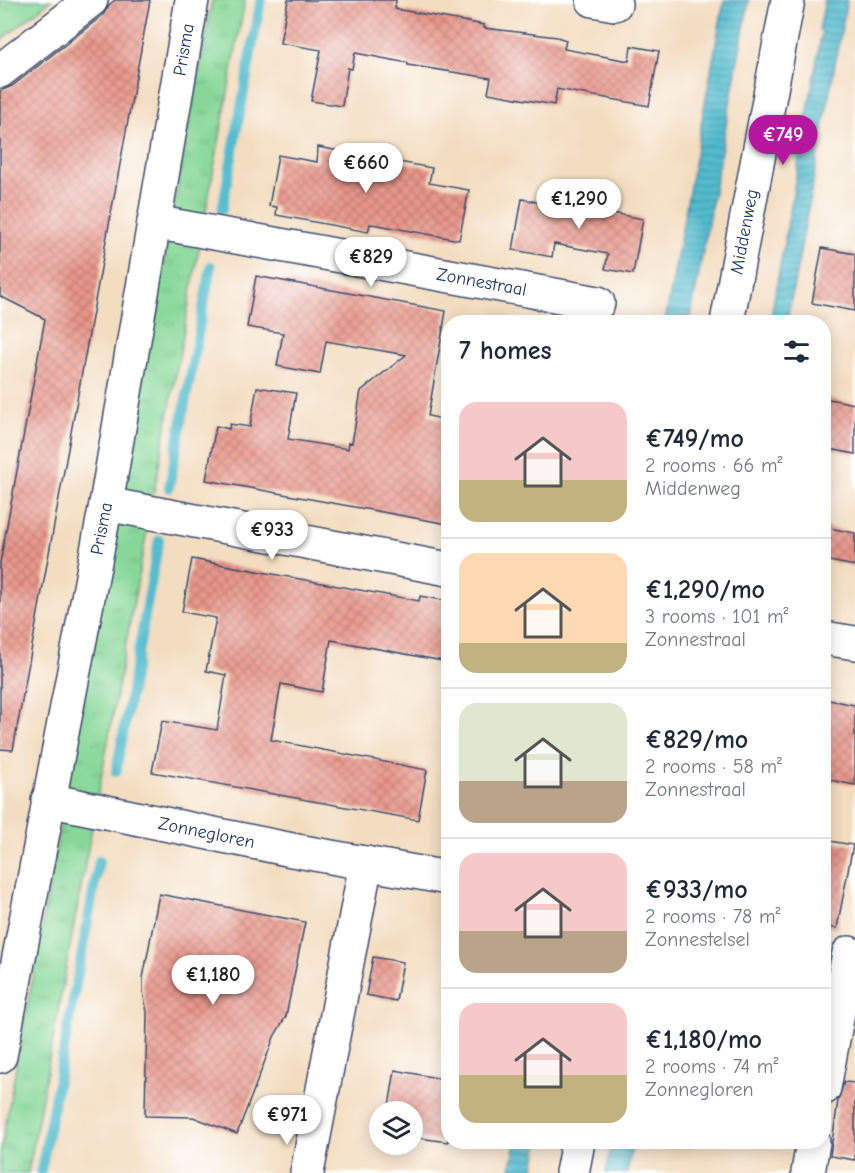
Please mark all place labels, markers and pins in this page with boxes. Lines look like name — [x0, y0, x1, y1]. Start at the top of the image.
pin: €749 — [747, 115, 819, 166]
pin: €660 — [330, 143, 402, 194]
pin: €1,290 — [530, 179, 628, 230]
pin: €829 — [335, 237, 407, 288]
pin: €933 — [236, 510, 308, 561]
pin: €1,180 — [164, 955, 262, 1006]
pin: €971 — [251, 1095, 323, 1146]

